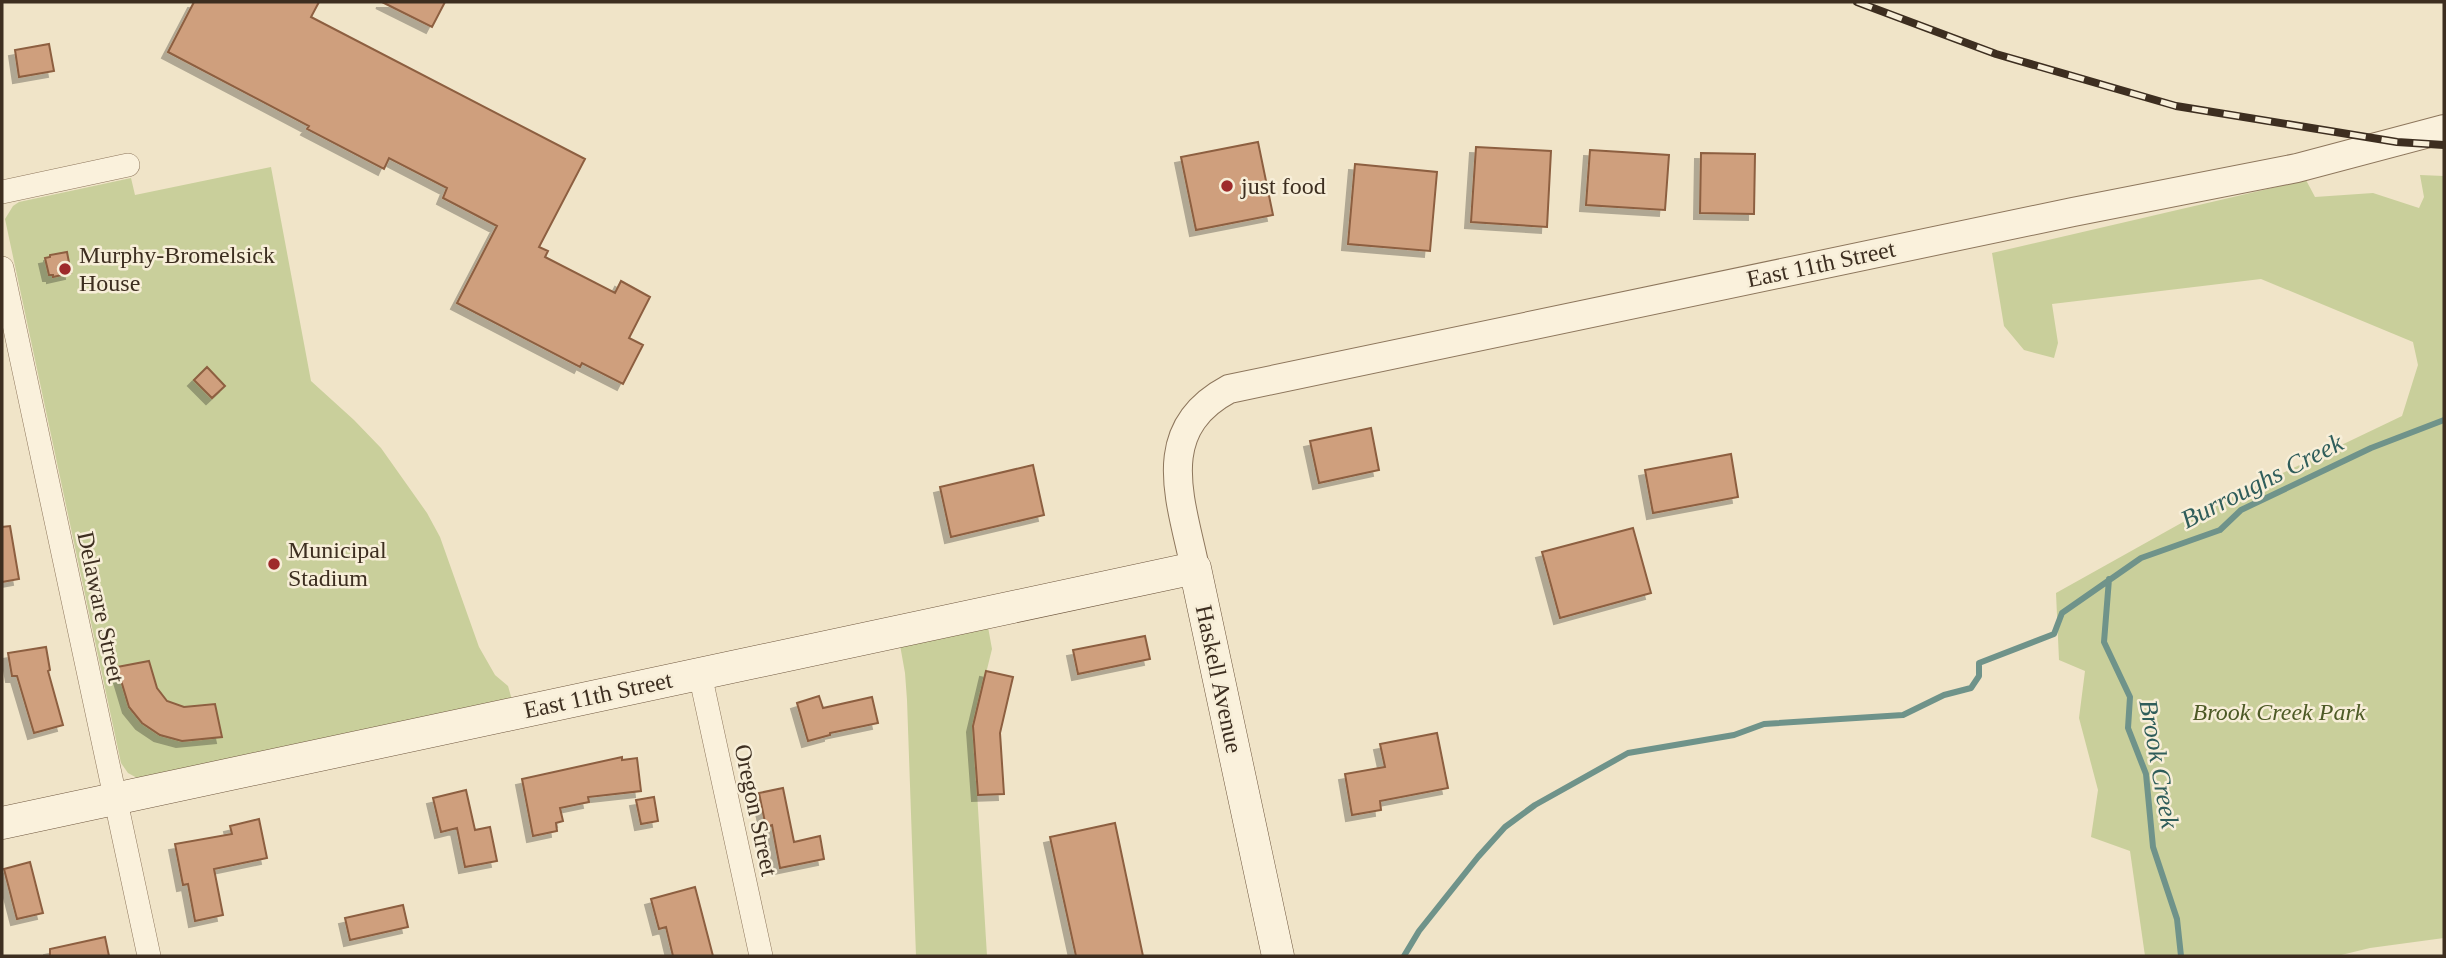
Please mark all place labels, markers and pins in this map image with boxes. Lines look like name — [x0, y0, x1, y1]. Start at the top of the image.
place label: just food — [1240, 173, 1326, 199]
marker: just food — [1219, 178, 1235, 194]
place label: Murphy-Bromelsick House — [79, 242, 275, 296]
marker: Murphy-Bromelsick House — [57, 261, 73, 277]
place label: Municipal Stadium — [288, 537, 387, 591]
marker: Municipal Stadium — [266, 556, 282, 572]

